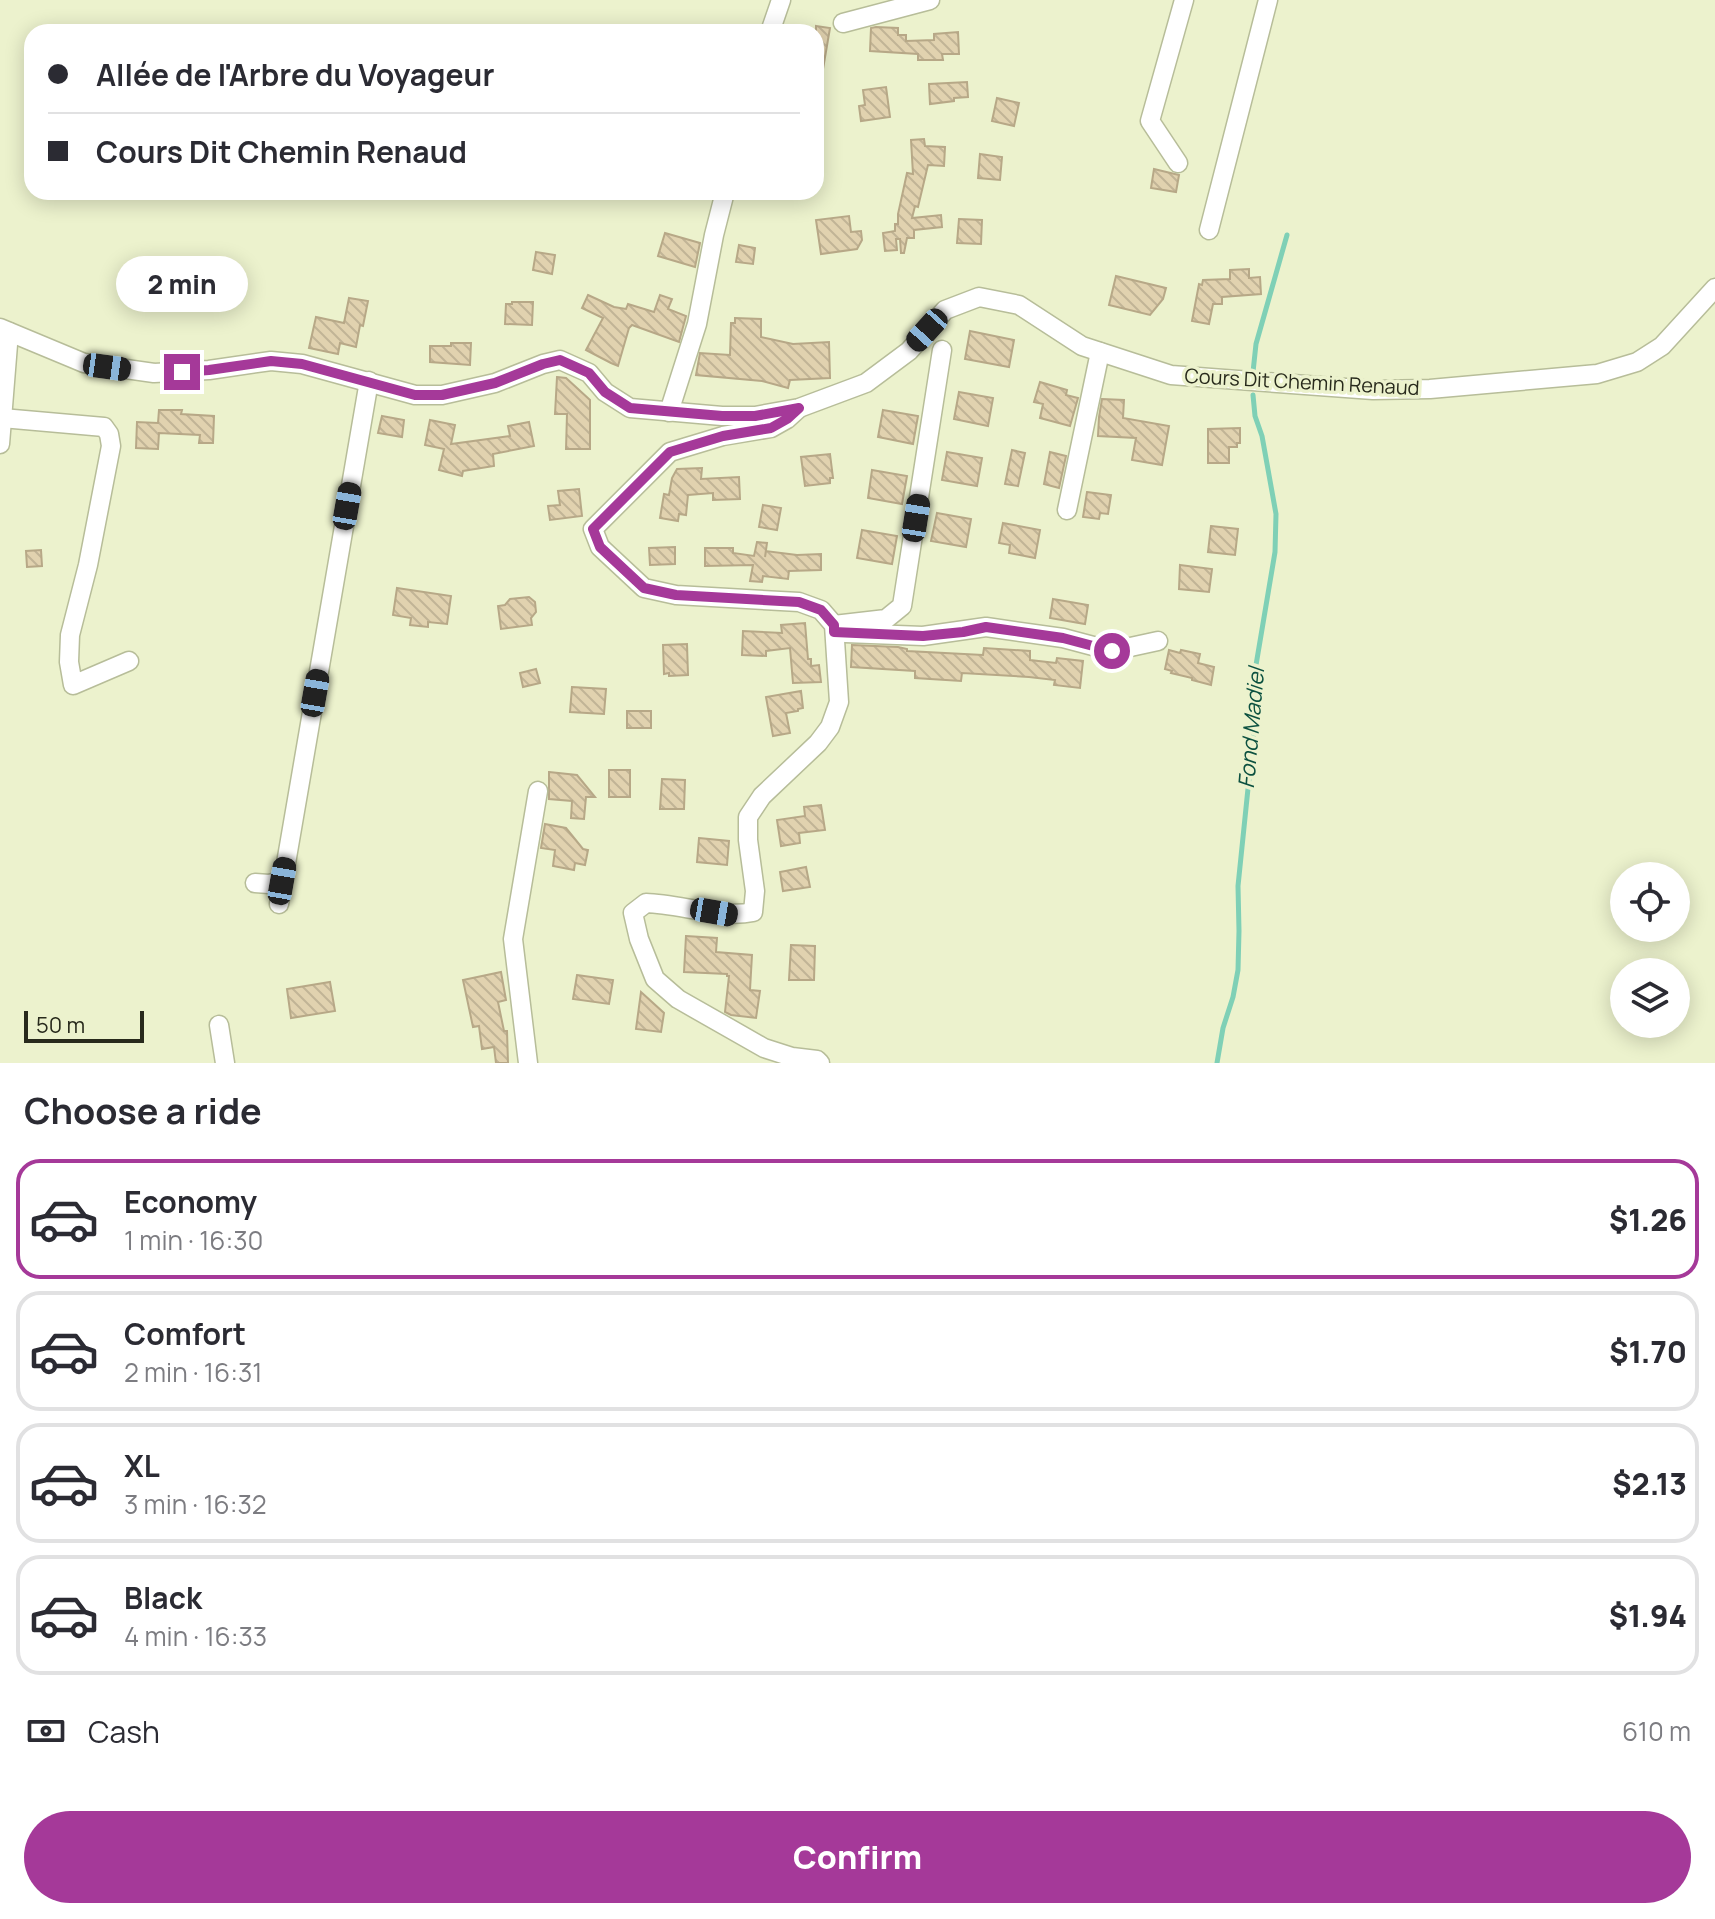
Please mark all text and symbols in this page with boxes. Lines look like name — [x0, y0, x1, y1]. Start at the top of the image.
text: Allée de l'Arbre du Voyageur — [96, 54, 494, 95]
text: Cours Dit Chemin Renaud — [96, 131, 467, 172]
callout: 2 min — [116, 256, 248, 312]
text: 2 min — [148, 266, 216, 302]
car — [902, 304, 952, 356]
car — [82, 352, 132, 382]
route end — [164, 354, 200, 390]
street label: Cours Dit Chemin Renaud — [1184, 362, 1420, 401]
car — [331, 480, 363, 532]
car — [900, 492, 932, 544]
route start — [1094, 633, 1130, 669]
water label: Fond Madiel — [1231, 664, 1271, 790]
car — [299, 667, 331, 719]
car — [266, 855, 298, 907]
map controls — [1610, 862, 1690, 1038]
button: locate — [1610, 862, 1690, 942]
car — [688, 896, 740, 928]
button: layers — [1610, 958, 1690, 1038]
scale bar — [24, 1007, 144, 1043]
text: 50 m — [36, 1010, 85, 1040]
text: Choose a ride — [24, 1086, 262, 1135]
text: Economy — [124, 1181, 257, 1222]
icon: car — [28, 1183, 100, 1255]
text: $1.26 — [1609, 1199, 1687, 1240]
text: 1 min · 16:30 — [124, 1222, 263, 1258]
text: Comfort — [124, 1313, 246, 1354]
icon: car — [28, 1315, 100, 1387]
text: $1.70 — [1609, 1331, 1687, 1372]
text: 2 min · 16:31 — [124, 1354, 262, 1390]
text: XL — [124, 1445, 160, 1486]
icon: car — [28, 1447, 100, 1519]
text: $2.13 — [1612, 1463, 1687, 1504]
text: 3 min · 16:32 — [124, 1486, 267, 1522]
text: Black — [124, 1577, 202, 1618]
icon: car — [28, 1579, 100, 1651]
text: $1.94 — [1609, 1595, 1687, 1636]
text: 4 min · 16:33 — [124, 1618, 267, 1654]
icon: cash — [24, 1709, 68, 1753]
text: Cash — [88, 1711, 160, 1752]
text: 610 m — [1622, 1713, 1691, 1749]
button: Confirm — [24, 1811, 1691, 1903]

